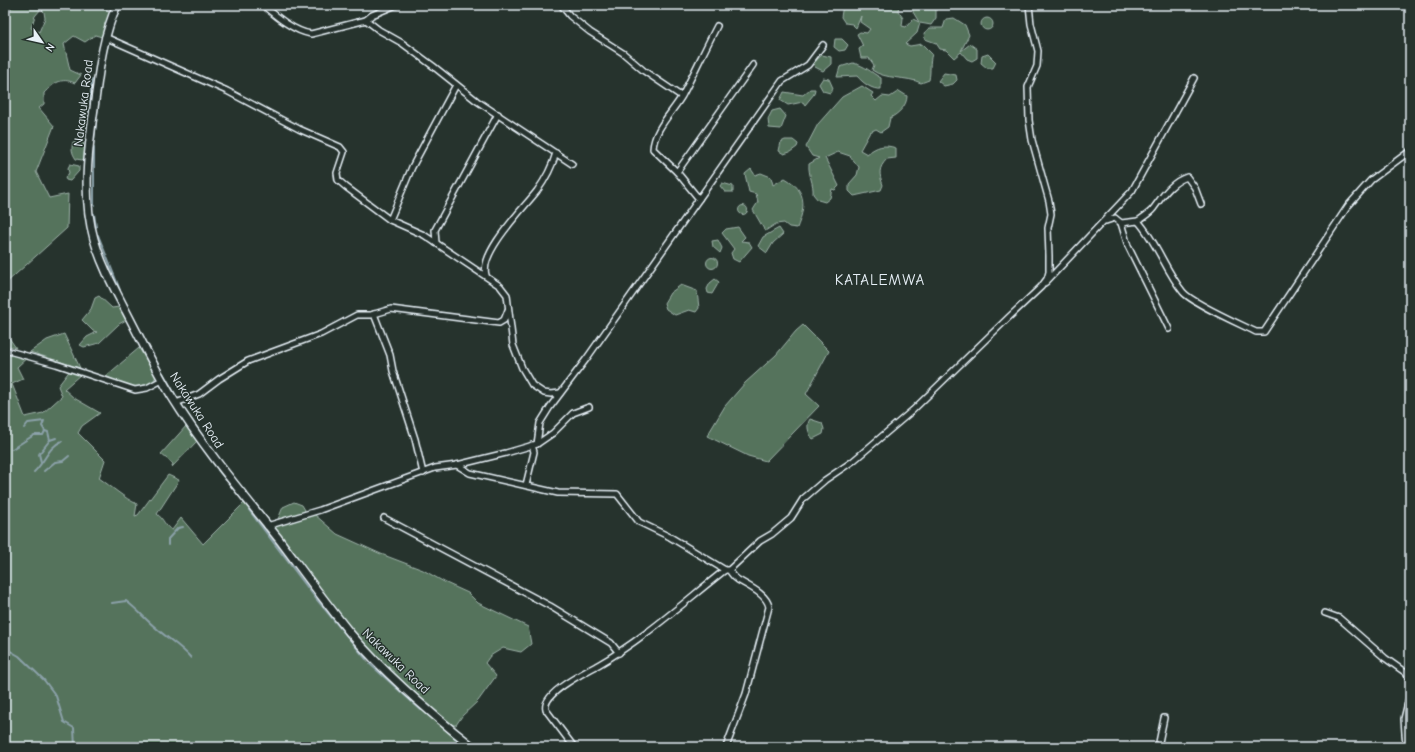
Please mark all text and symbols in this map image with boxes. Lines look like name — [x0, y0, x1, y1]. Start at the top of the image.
north arrow — [22, 22, 62, 62]
text: N — [42, 41, 57, 54]
street label: Nakawuka Road — [70, 59, 96, 147]
district label: KATALEMWA — [835, 271, 925, 289]
street label: Nakawuka Road — [167, 369, 227, 451]
street label: Nakawuka Road — [359, 625, 433, 697]

